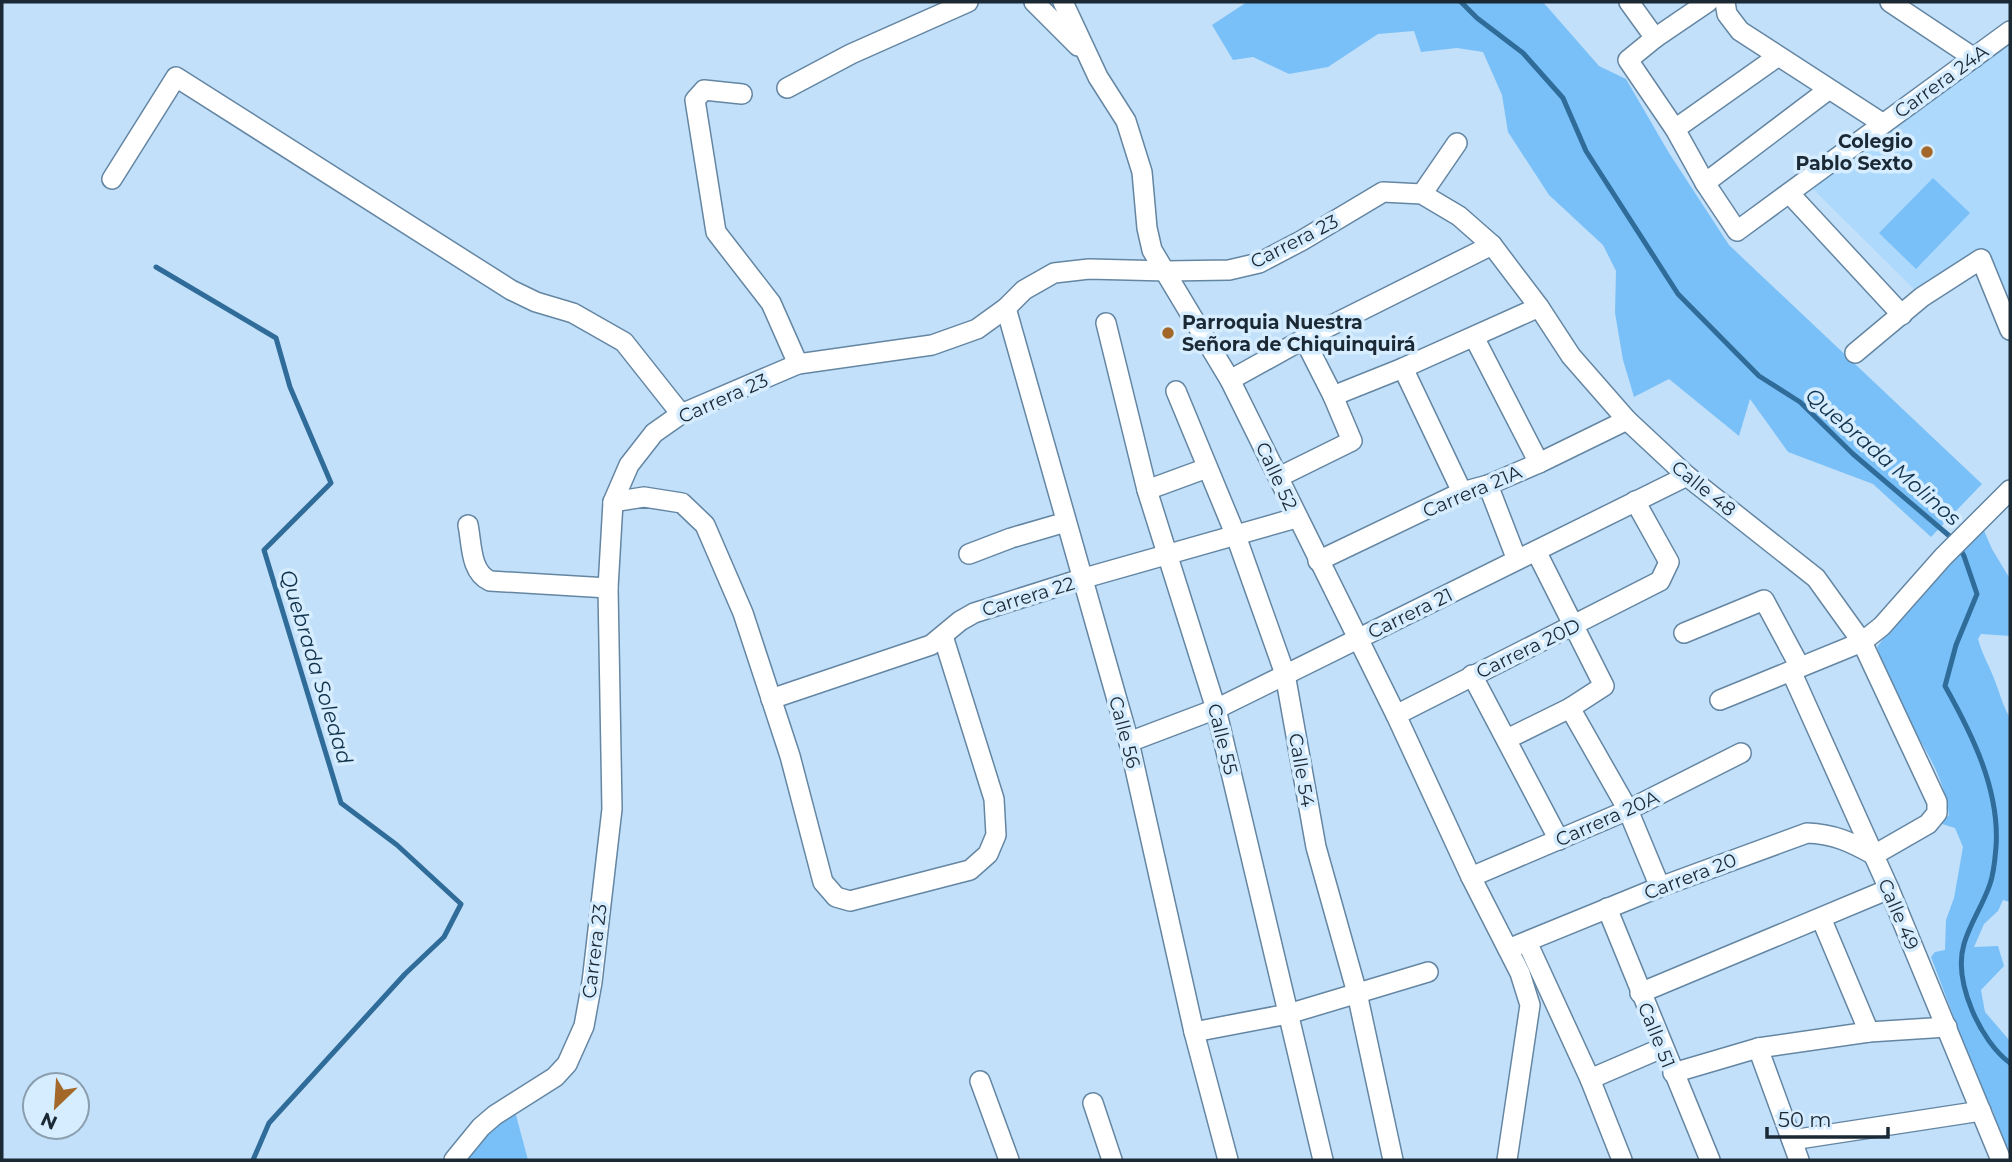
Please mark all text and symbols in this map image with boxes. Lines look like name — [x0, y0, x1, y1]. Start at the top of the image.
street label: Carrera 24A — [1890, 39, 1993, 123]
place label: Colegio Pablo Sexto — [1795, 130, 1913, 175]
marker: Colegio Pablo Sexto — [1919, 144, 1935, 160]
street label: Carrera 23 — [1247, 210, 1342, 273]
place label: Parroquia Nuestra Señora de Chiquinquirá — [1182, 311, 1416, 356]
marker: Parroquia Nuestra Señora de Chiquinquirá — [1160, 325, 1176, 341]
street label: Carrera 23 — [675, 369, 771, 428]
water label: Quebrada Molinos — [1801, 383, 1966, 531]
street label: Calle 52 — [1251, 438, 1302, 514]
street label: Calle 48 — [1667, 456, 1740, 521]
street label: Carrera 21A — [1419, 460, 1525, 523]
water label: Quebrada Soledad — [275, 567, 358, 768]
street label: Carrera 22 — [979, 571, 1077, 621]
street label: Carrera 21 — [1364, 583, 1456, 644]
street label: Carrera 20D — [1472, 613, 1584, 684]
street label: Calle 56 — [1104, 694, 1145, 771]
street label: Calle 55 — [1203, 701, 1243, 777]
street label: Calle 54 — [1284, 731, 1319, 809]
street label: Carrera 20A — [1552, 785, 1663, 851]
street label: Carrera 20 — [1641, 848, 1740, 905]
street label: Calle 49 — [1873, 875, 1924, 953]
street label: Carrera 23 — [577, 902, 612, 1000]
street label: Calle 51 — [1633, 999, 1680, 1071]
north arrow — [21, 1071, 91, 1141]
scale bar — [1767, 1096, 1888, 1140]
text: N — [37, 1107, 61, 1135]
text: 50 m — [1778, 1107, 1832, 1132]

